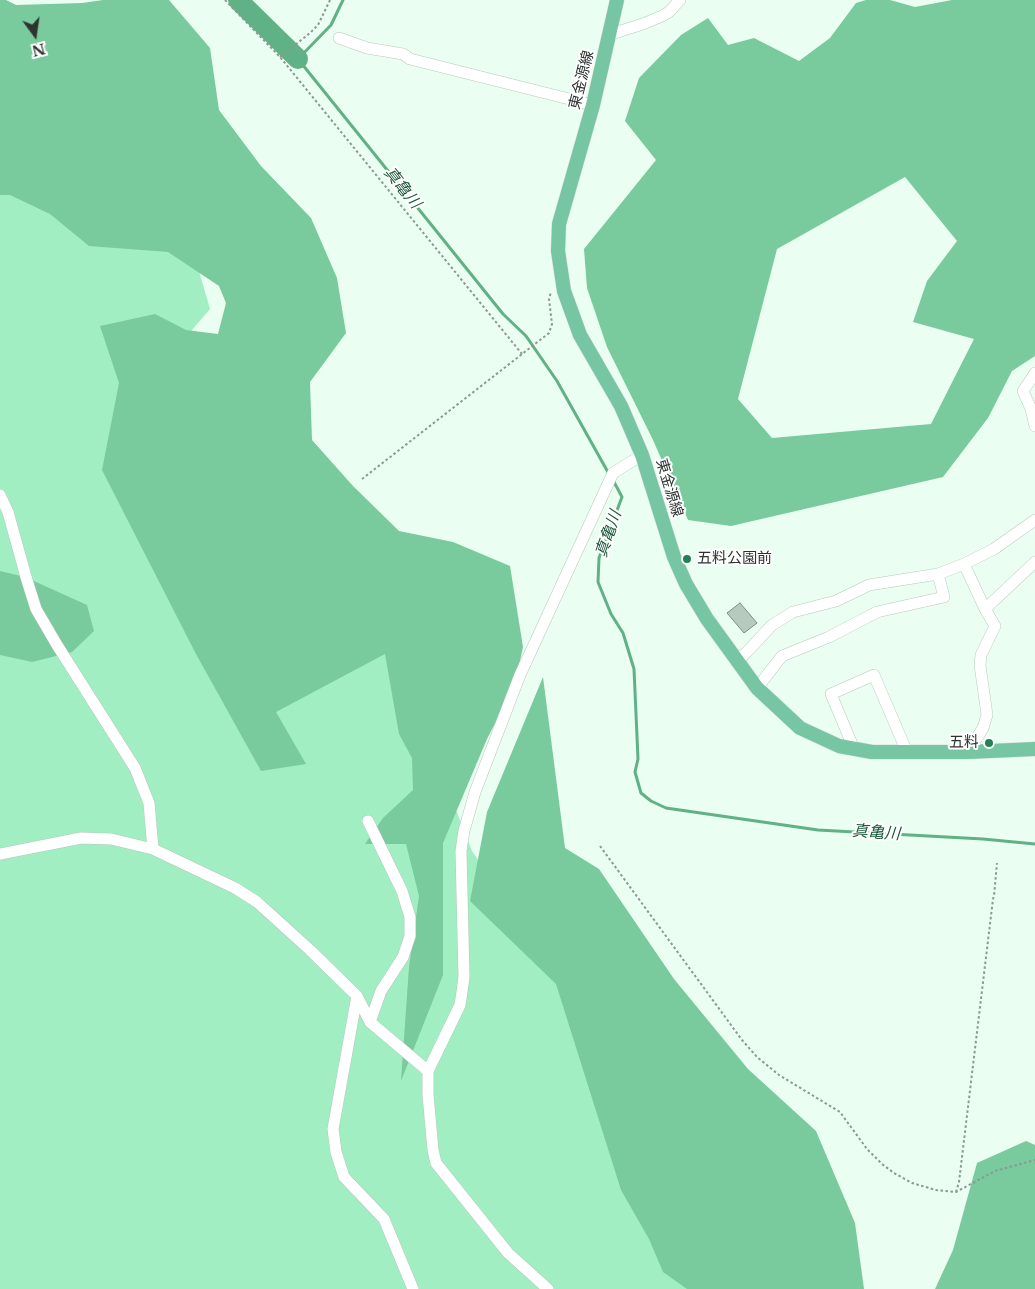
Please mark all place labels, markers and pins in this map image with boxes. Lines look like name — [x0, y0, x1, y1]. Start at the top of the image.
place label: 五料公園前 — [697, 550, 772, 568]
marker: 五料公園前 — [681, 553, 693, 565]
place label: 五料 — [949, 734, 979, 752]
marker: 五料 — [983, 737, 995, 749]

